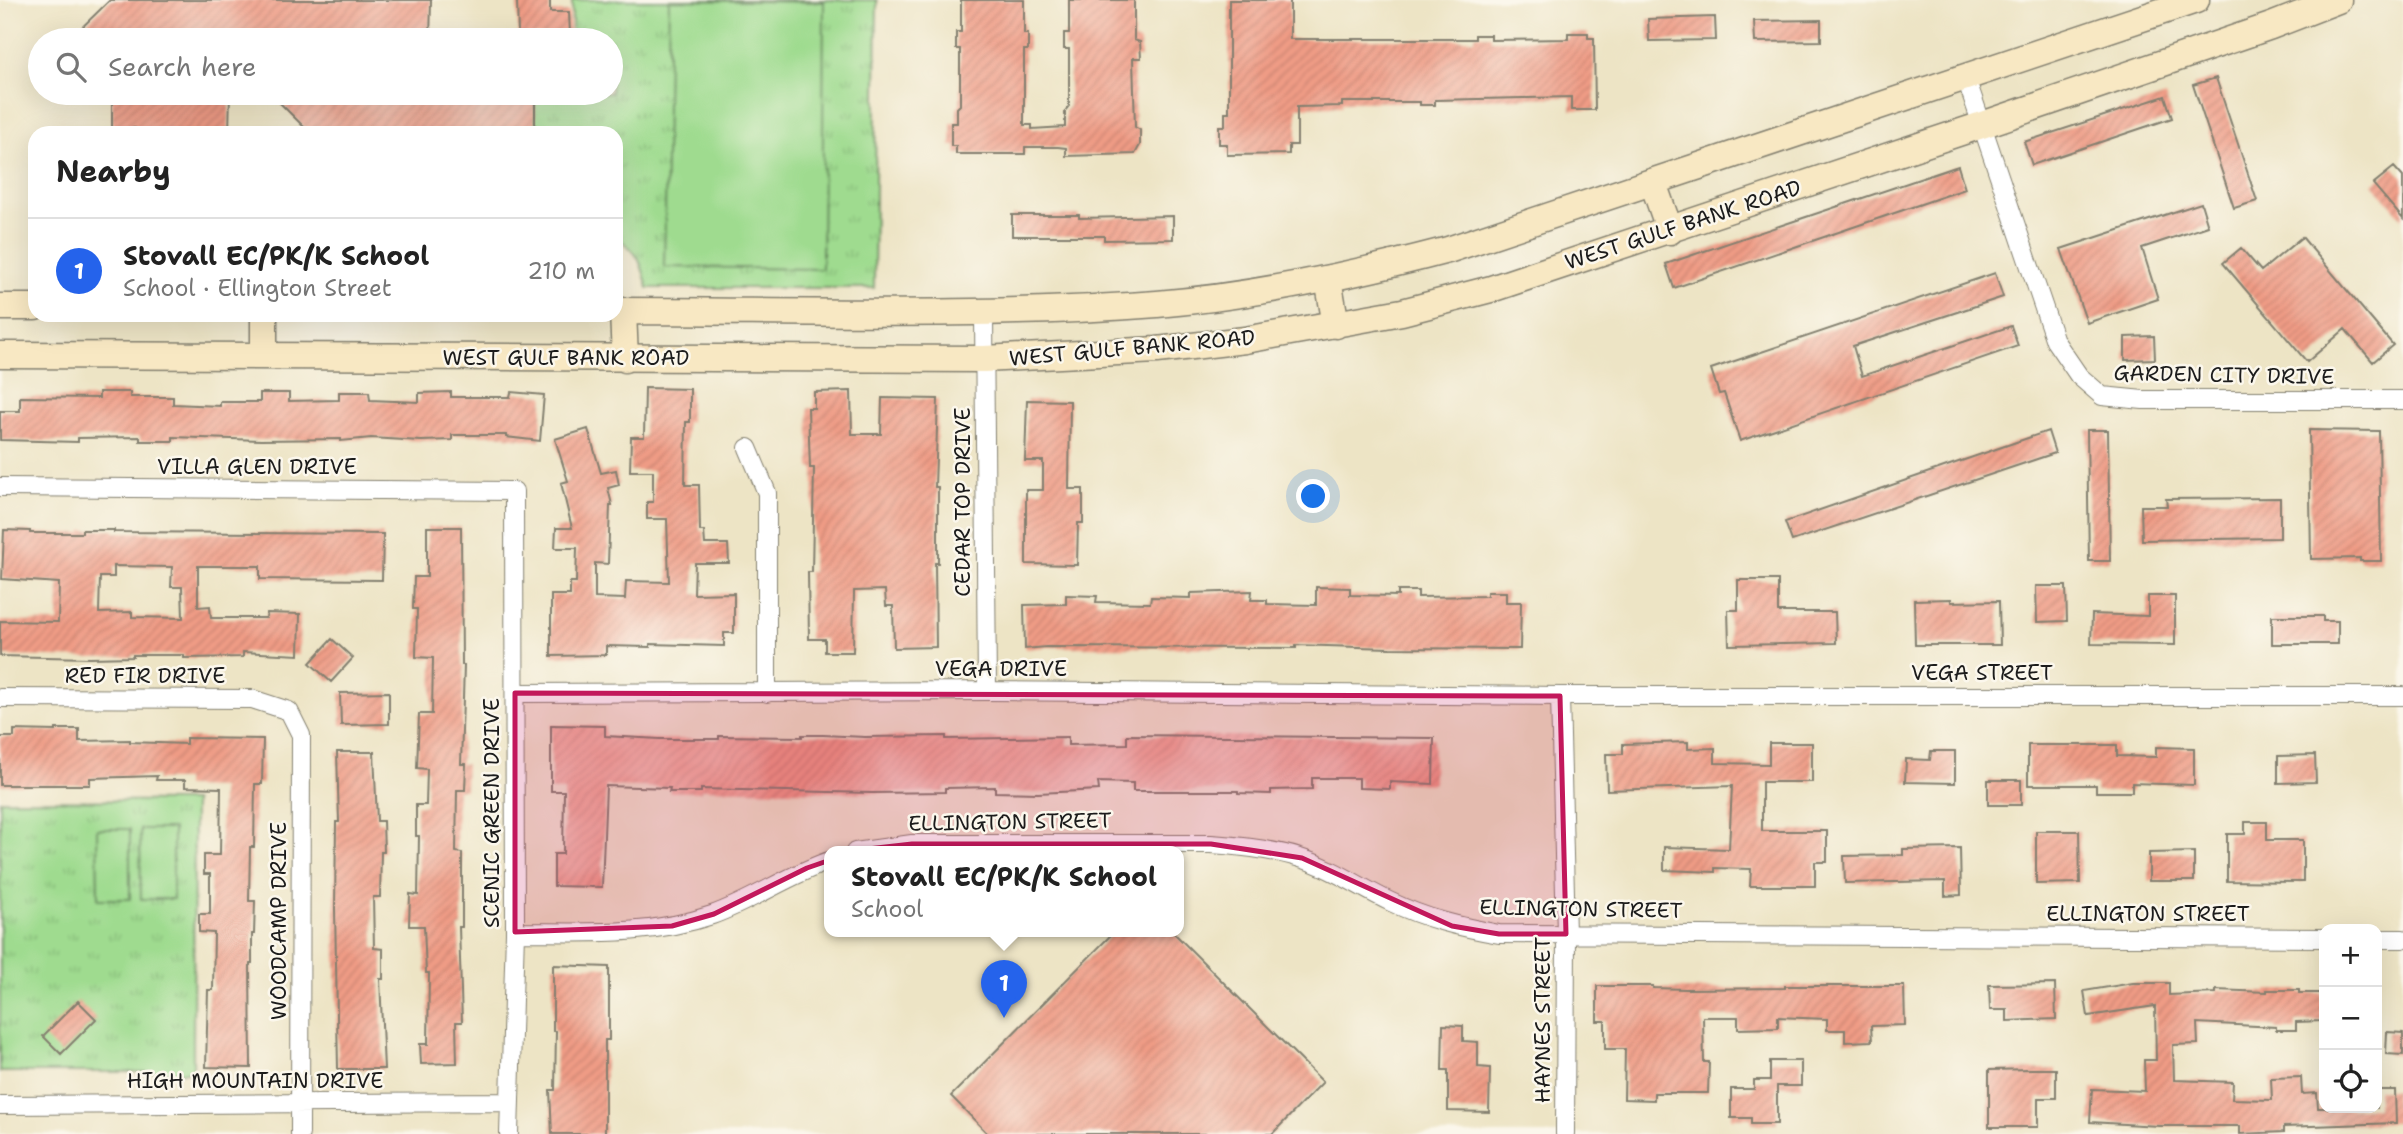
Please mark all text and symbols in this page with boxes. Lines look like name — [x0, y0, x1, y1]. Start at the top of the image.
search box — [28, 28, 623, 105]
icon: search — [52, 48, 90, 86]
text: Search here — [108, 49, 257, 84]
text: Nearby — [56, 151, 171, 192]
street label: WEST GULF BANK ROAD — [1561, 174, 1805, 276]
text: Stovall EC/PK/K School — [123, 238, 429, 273]
text: 1 — [74, 256, 84, 286]
text: 210 m — [527, 256, 595, 286]
text: School · Ellington Street — [123, 273, 392, 303]
street label: WEST GULF BANK ROAD — [1008, 323, 1256, 373]
street label: WEST GULF BANK ROAD — [443, 344, 689, 372]
street label: GARDEN CITY DRIVE — [2113, 359, 2335, 391]
street label: CEDAR TOP DRIVE — [949, 407, 977, 597]
street label: VILLA GLEN DRIVE — [157, 453, 357, 481]
your location — [1296, 479, 1330, 513]
street label: VEGA DRIVE — [935, 655, 1067, 683]
street label: VEGA STREET — [1911, 659, 2053, 687]
street label: RED FIR DRIVE — [65, 662, 225, 690]
street label: SCENIC GREEN DRIVE — [478, 698, 506, 928]
street label: ELLINGTON STREET — [908, 806, 1112, 838]
street label: WOODCAMP DRIVE — [265, 822, 293, 1020]
popup — [824, 846, 1184, 937]
text: Stovall EC/PK/K School — [851, 859, 1157, 894]
street label: ELLINGTON STREET — [1479, 893, 1683, 925]
text: School — [851, 894, 923, 924]
street label: ELLINGTON STREET — [2046, 900, 2250, 928]
map controls — [2319, 924, 2382, 1113]
button: + — [2319, 924, 2382, 987]
street label: HAYNES STREET — [1529, 937, 1557, 1103]
pin: 1 — [981, 960, 1027, 1018]
button: − — [2319, 987, 2382, 1050]
button: locate — [2319, 1050, 2382, 1113]
street label: HIGH MOUNTAIN DRIVE — [127, 1067, 383, 1095]

